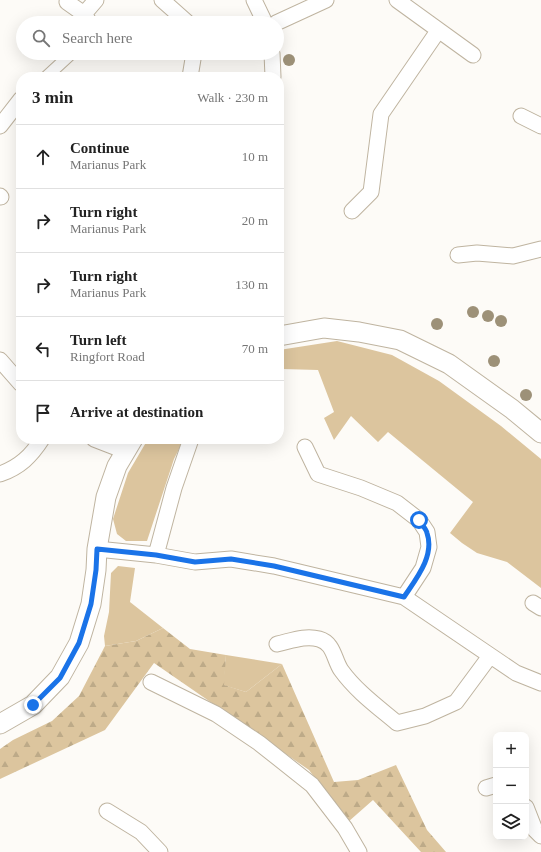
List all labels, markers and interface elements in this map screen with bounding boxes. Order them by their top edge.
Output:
search box [16,16,284,60]
icon: search [30,27,52,49]
text: Search here [62,30,132,46]
text: 3 min [32,88,73,107]
text: Walk · 230 m [197,90,268,105]
text: Continue [70,140,129,156]
icon: ahead [32,146,54,168]
text: 10 m [242,149,268,164]
text: Marianus Park [70,157,146,172]
text: Turn right [70,204,137,220]
icon: right [32,210,54,232]
text: 20 m [242,213,268,228]
text: Marianus Park [70,221,146,236]
text: Turn right [70,268,137,284]
icon: right [32,274,54,296]
text: 130 m [235,277,268,292]
text: Marianus Park [70,285,146,300]
text: Turn left [70,332,127,348]
icon: left [32,338,54,360]
text: 70 m [242,341,268,356]
text: Ringfort Road [70,349,145,364]
icon: arrive [32,402,54,424]
text: Arrive at destination [70,404,203,420]
route start [410,511,428,529]
route end [24,696,42,714]
map controls [493,732,529,840]
button: + [493,732,529,768]
button: − [493,768,529,804]
button: layers [493,804,529,840]

